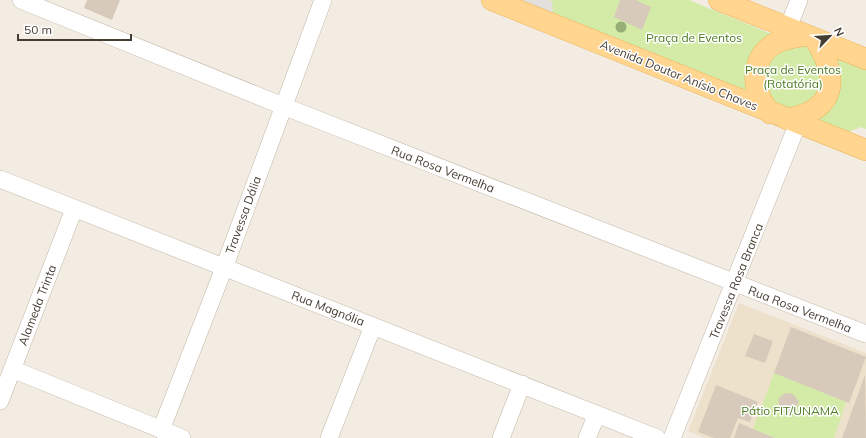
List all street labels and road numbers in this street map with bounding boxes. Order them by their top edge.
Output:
street label: Avenida Doutor Anísio Chaves [598,36,760,114]
street label: Rua Rosa Vermelha [389,142,497,196]
street label: Travessa Dália [222,174,264,256]
street label: Travessa Rosa Branca [706,221,766,341]
street label: Alameda Trinta [15,262,59,348]
street label: Rua Rosa Vermelha [746,282,854,336]
street label: Rua Magnólia [289,287,367,329]

